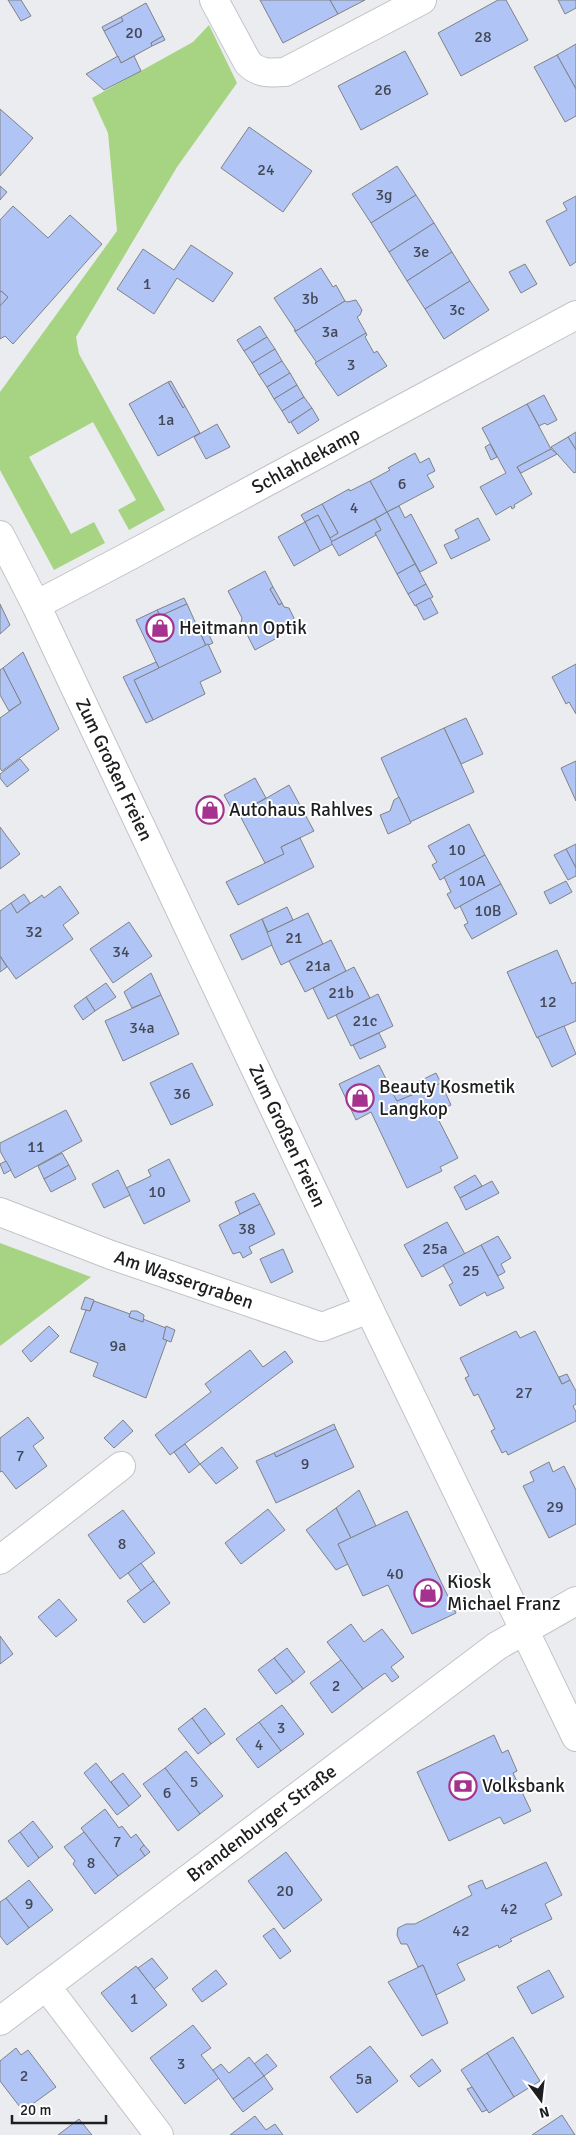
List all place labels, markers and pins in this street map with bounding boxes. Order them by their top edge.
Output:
shop icon: Heitmann Optik [145,613,175,643]
place label: Heitmann Optik [179,616,307,640]
shop icon: Autohaus Rahlves [195,795,225,825]
place label: Autohaus Rahlves [229,798,373,822]
place label: Beauty Kosmetik Langkop [379,1075,516,1121]
shop icon: Beauty Kosmetik Langkop [345,1083,375,1113]
place label: Kiosk Michael Franz [447,1570,560,1616]
shop icon: Kiosk Michael Franz [413,1578,443,1608]
bank icon: Volksbank [448,1771,478,1801]
place label: Volksbank [482,1774,565,1798]

